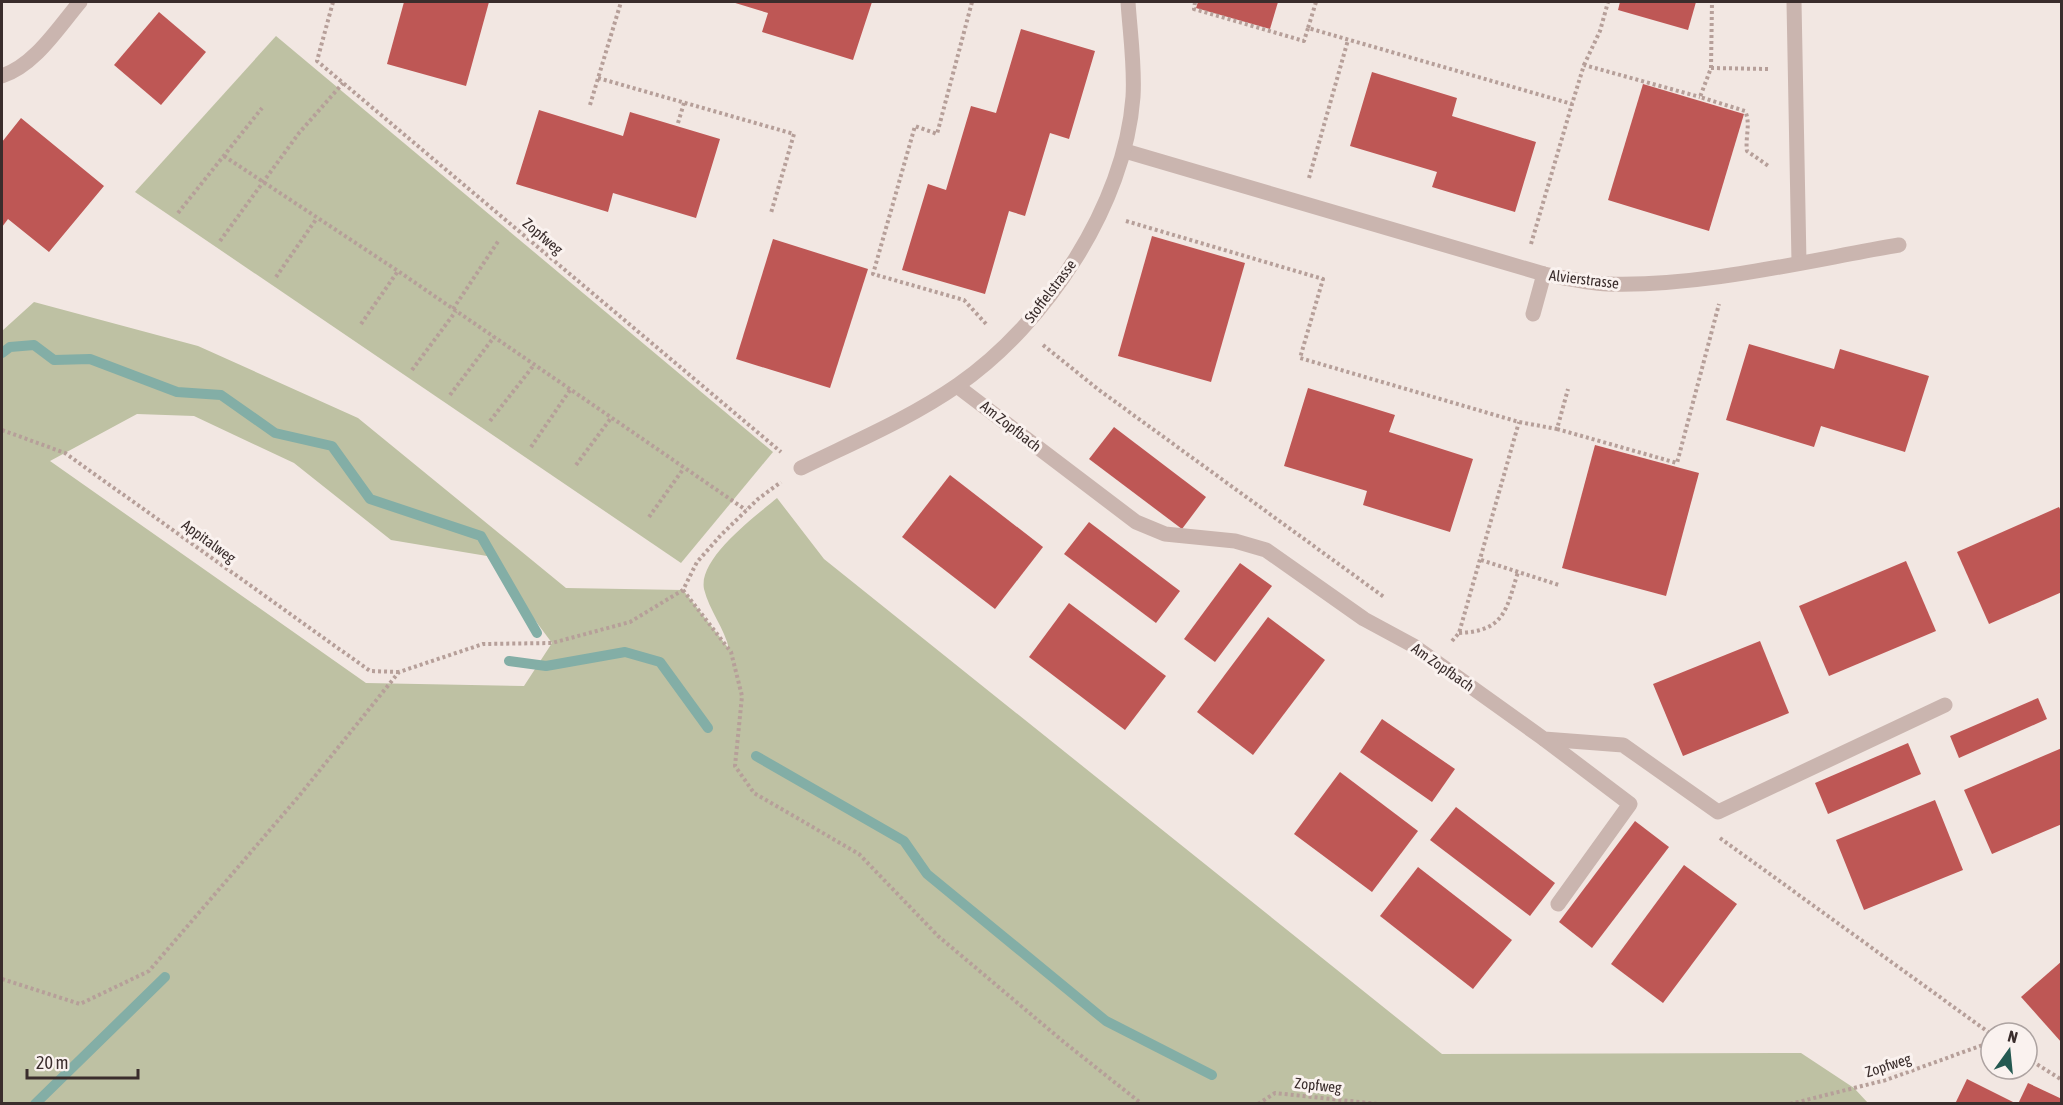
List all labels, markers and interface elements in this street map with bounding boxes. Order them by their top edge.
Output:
street label: Zopfweg [519,214,567,258]
street label: Stoffelstrasse [1021,256,1079,326]
street label: Alvierstrasse [1548,266,1620,292]
street label: Am Zopfbach [977,397,1045,455]
street label: Appitalweg [179,516,240,566]
street label: Am Zopfbach [1409,639,1477,695]
north arrow [1979,1021,2039,1081]
text: N [2006,1027,2020,1046]
scale bar [27,1042,138,1080]
street label: Zopfweg [1863,1049,1914,1080]
text: 20 m [36,1052,68,1073]
street label: Zopfweg [1294,1074,1343,1096]

